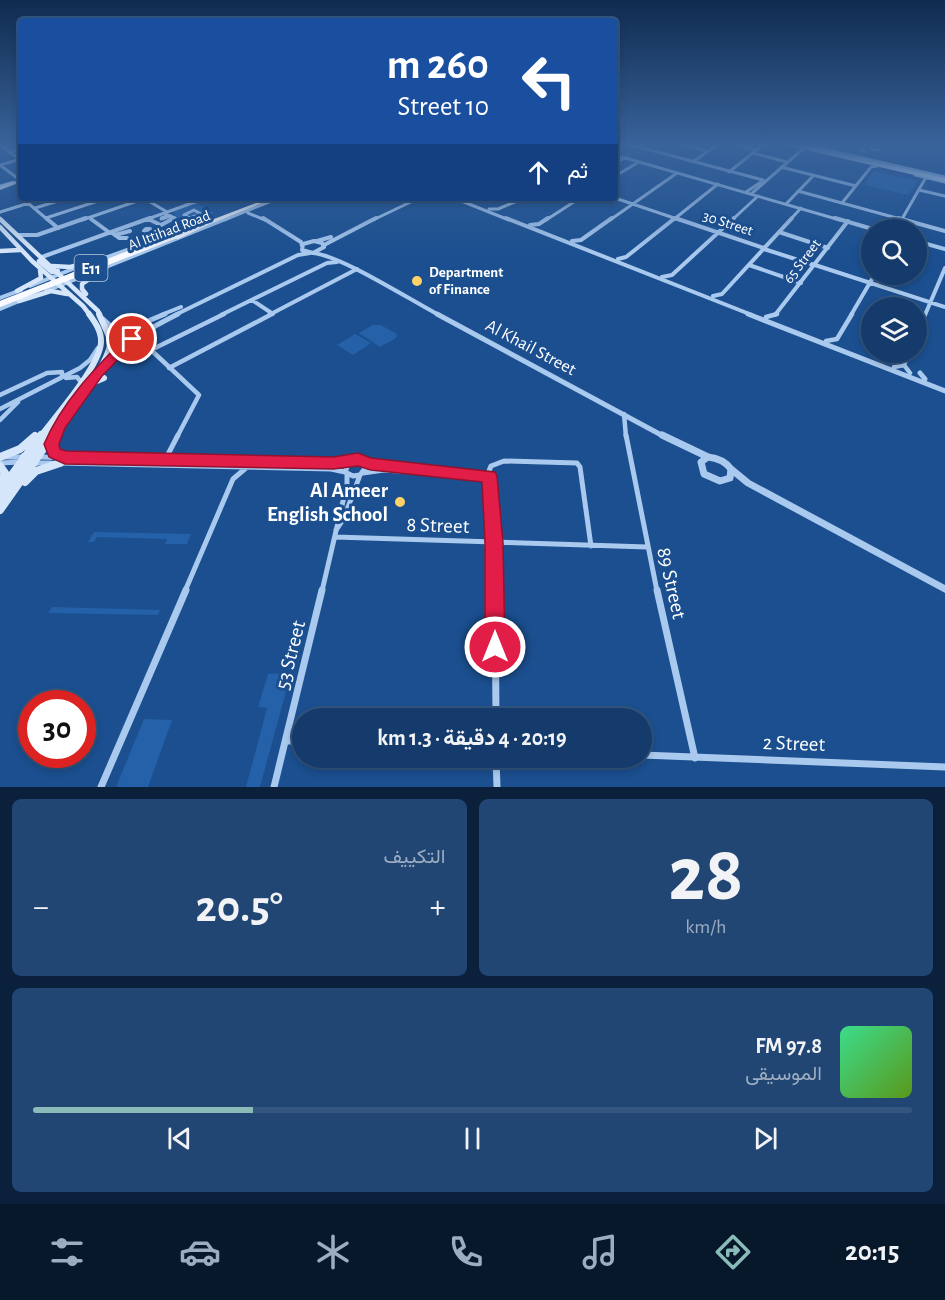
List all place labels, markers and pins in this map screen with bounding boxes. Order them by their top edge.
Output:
place label: Department of Finance [429,265,503,297]
marker: Department of Finance [410,274,424,288]
pin [106,313,157,364]
place label: Al Ameer English School [267,480,389,525]
marker: Al Ameer English School [393,495,407,509]

